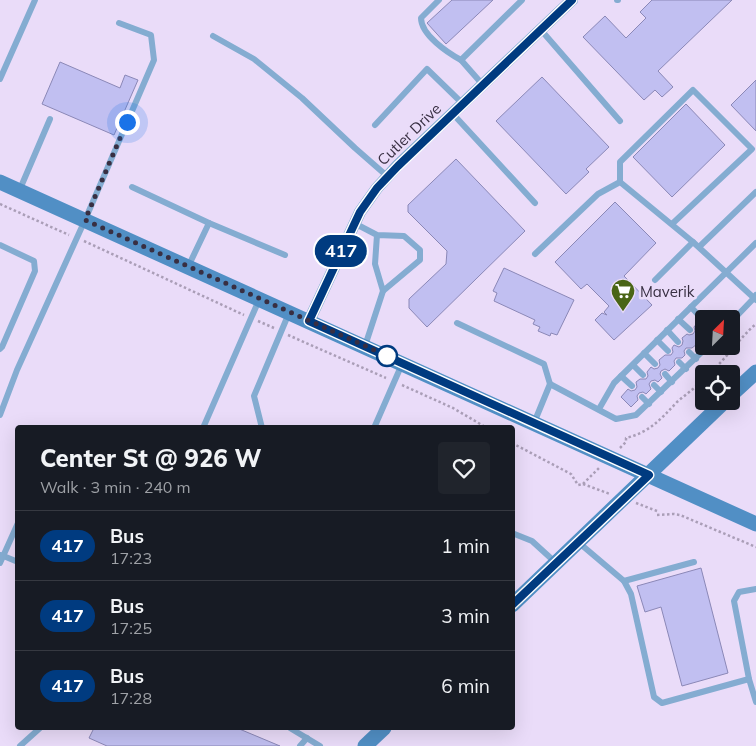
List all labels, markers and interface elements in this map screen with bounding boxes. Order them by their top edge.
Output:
street label: Cutler Drive [373,99,445,169]
your location [115,110,140,135]
line badge: 417 [312,235,370,267]
text: 417 [325,239,357,262]
supermarket icon: Maverik [610,278,636,312]
place label: Maverik [640,282,695,301]
north arrow [695,310,740,355]
map controls [695,310,740,410]
unlabelled marker [376,345,398,367]
button: locate [695,365,740,410]
button: heart [438,442,490,494]
text: Center St @ 926 W [40,443,261,473]
text: Walk · 3 min · 240 m [40,477,191,497]
text: Bus [110,524,144,548]
text: 417 [51,534,84,557]
text: 1 min [441,534,490,558]
text: 17:23 [110,548,152,568]
text: Bus [110,594,144,618]
text: 417 [51,604,84,627]
text: 3 min [441,604,490,628]
text: 17:25 [110,618,152,638]
text: Bus [110,664,144,688]
text: 417 [51,674,84,697]
text: 6 min [441,674,490,698]
text: 17:28 [110,688,152,708]

